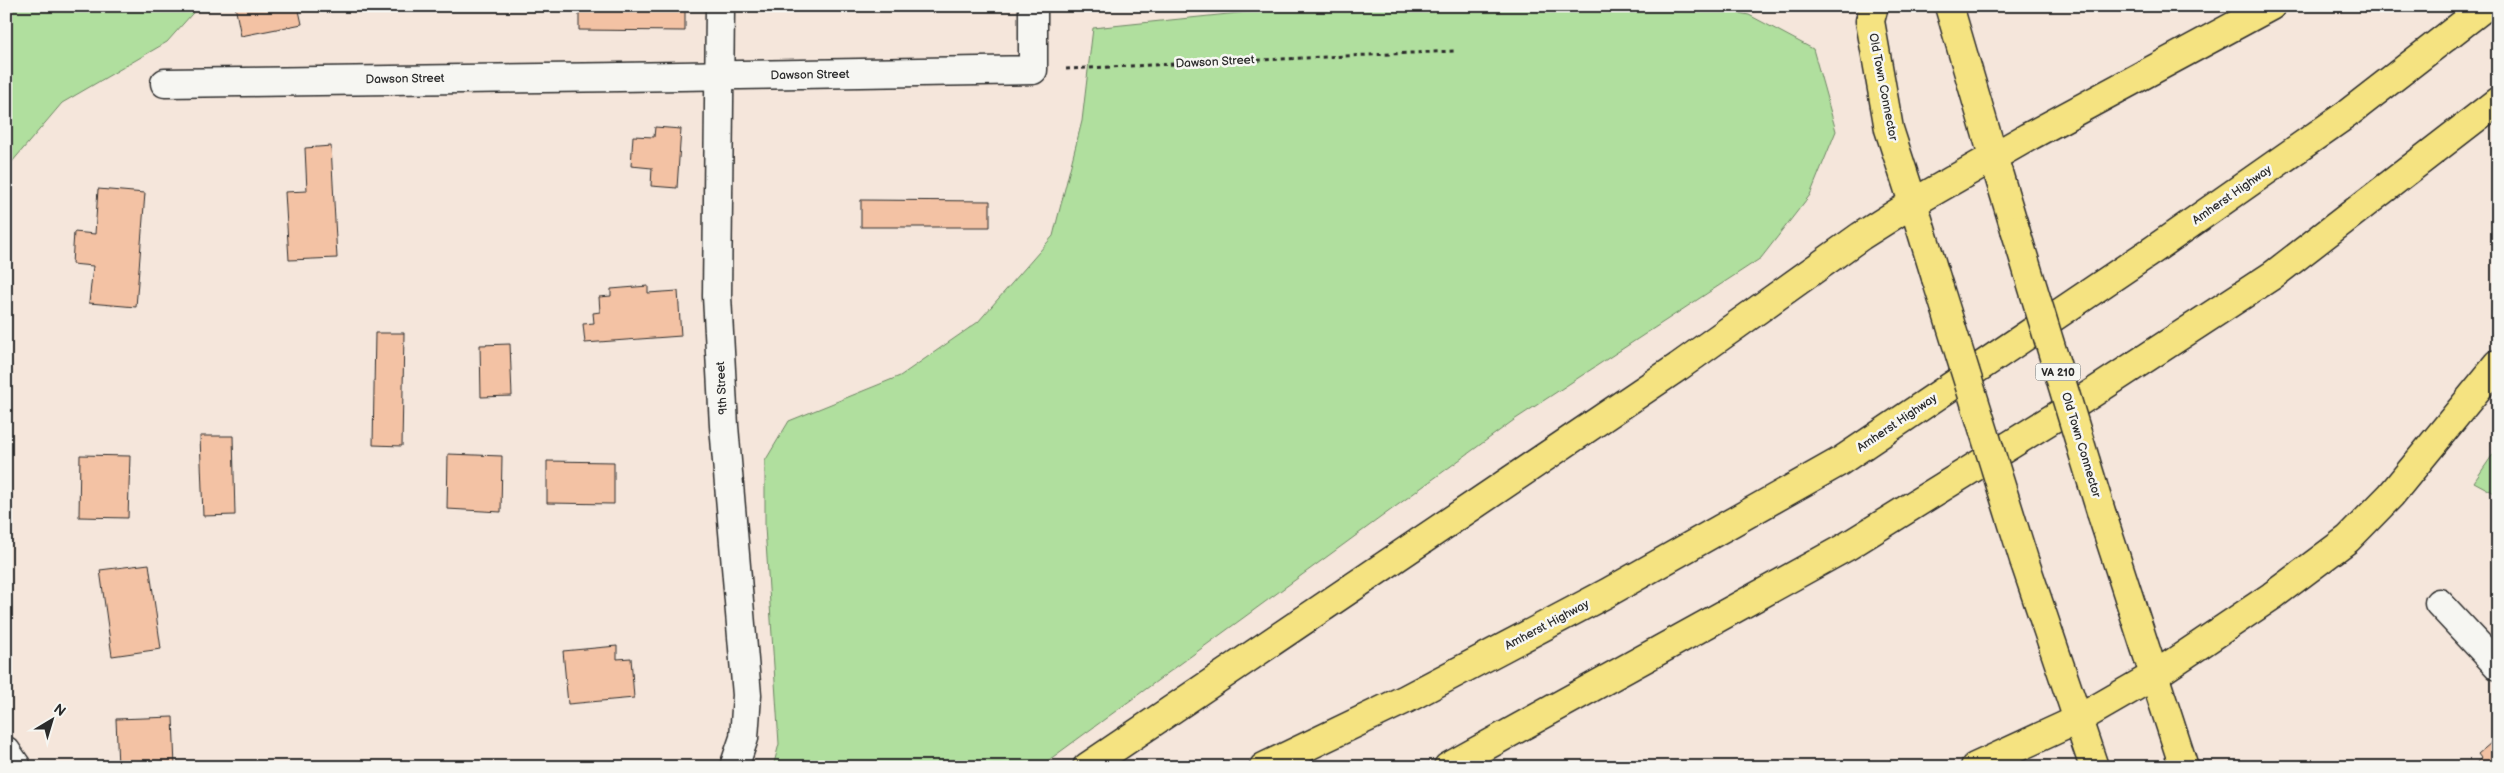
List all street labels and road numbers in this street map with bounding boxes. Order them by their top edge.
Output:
street label: Old Town Connector [1865,32,1901,143]
street label: Dawson Street [1175,52,1255,72]
street label: Dawson Street [770,67,850,83]
street label: Dawson Street [365,71,445,87]
street label: Amherst Highway [2189,162,2275,228]
street label: 9th Street [713,361,731,415]
road number: VA 210 [2036,364,2080,381]
street label: Amherst Highway [1854,390,1940,455]
street label: Old Town Connector [2058,391,2104,500]
street label: Amherst Highway [1502,596,1592,654]

